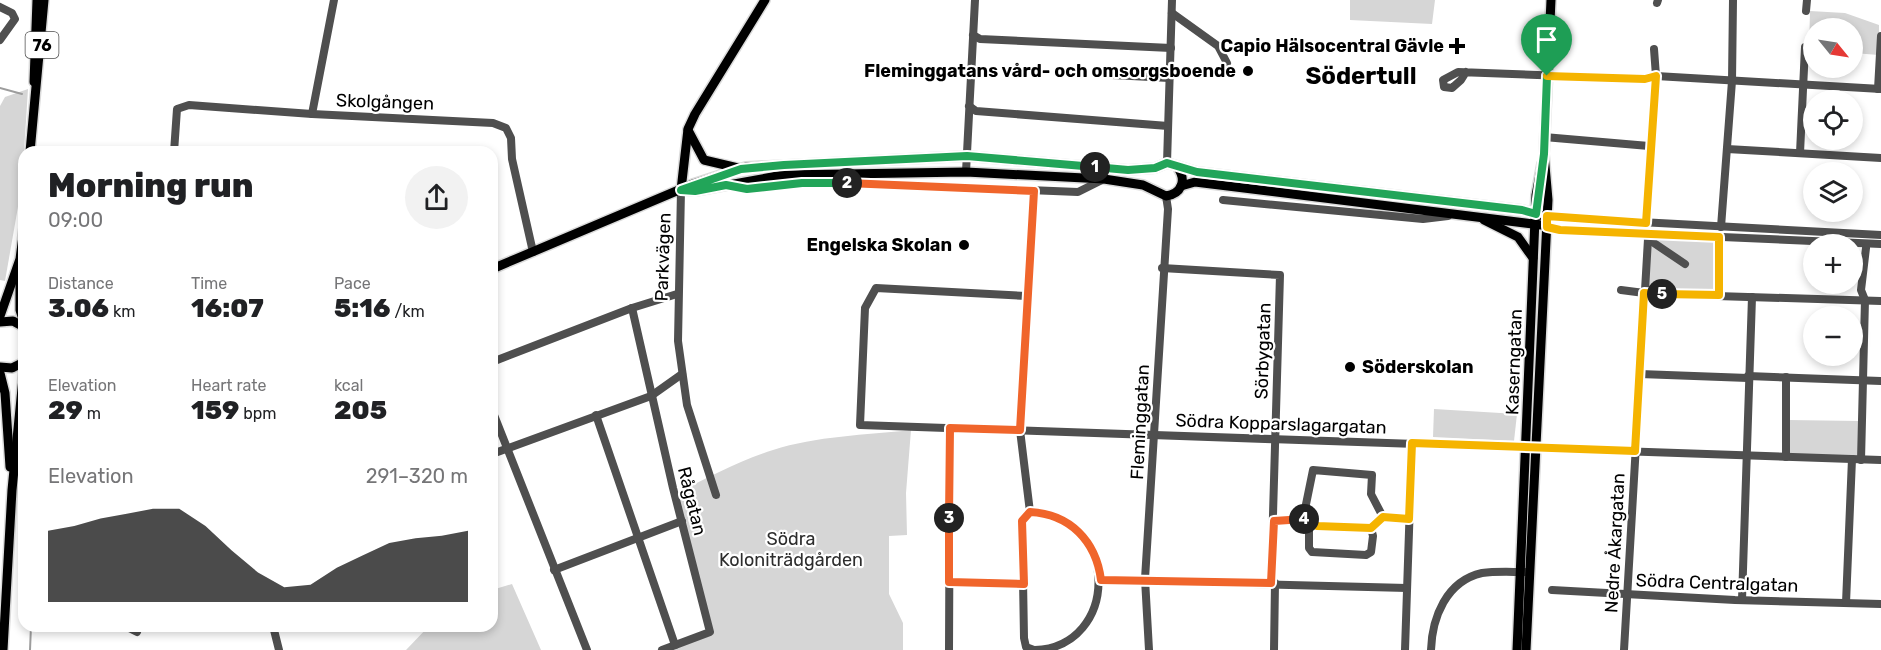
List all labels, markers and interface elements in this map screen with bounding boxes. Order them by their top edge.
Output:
pin [1521,14,1572,76]
north arrow [1803,18,1863,78]
map controls [1803,18,1863,366]
icon: arrive [1530,23,1563,56]
road number: 76 [26,32,58,58]
place label: Capio Hälsocentral Gävle [1221,35,1444,57]
marker: Capio Hälsocentral Gävle [1448,37,1466,55]
place label: Fleminggatans vård- och omsorgsboende [864,60,1236,82]
district label: Södertull [1305,62,1417,90]
marker: Fleminggatans vård- och omsorgsboende [1241,64,1255,78]
street label: Skolgången [336,89,434,115]
button: locate [1803,90,1863,150]
pin: 1 [1080,152,1110,182]
text: 1 [1091,157,1099,176]
button: layers [1803,162,1863,222]
text: Morning run [48,166,253,205]
button: share [405,166,468,229]
pin: 2 [832,168,862,198]
text: 2 [842,173,852,192]
text: 09:00 [48,208,103,232]
street label: Parkvägen [650,212,676,302]
place label: Engelska Skolan [807,234,952,256]
button: + [1803,234,1863,294]
marker: Engelska Skolan [957,238,971,252]
text: Distance [48,274,114,293]
text: Time [191,274,227,293]
text: Pace [334,274,371,293]
pin: 5 [1647,279,1677,309]
text: 5 [1657,284,1667,303]
text: 3.06 [48,293,109,324]
text: 16:07 [191,293,264,324]
text: 5:16 [334,293,391,324]
text: km [109,302,135,321]
text: /km [391,302,425,321]
street label: Sörbygatan [1250,302,1276,400]
button: − [1803,306,1863,366]
street label: Kaserngatan [1501,309,1527,415]
place label: Söderskolan [1362,356,1474,378]
marker: Söderskolan [1343,360,1357,374]
street label: Fleminggatan [1126,364,1154,480]
text: Elevation [48,376,117,395]
text: Heart rate [191,376,266,395]
text: kcal [334,376,363,395]
text: 29 [48,395,83,426]
text: 159 [191,395,239,426]
text: 205 [334,395,387,426]
text: m [83,404,101,423]
text: bpm [239,404,277,423]
street label: Södra Kopparslagargatan [1175,409,1387,439]
text: Elevation [48,464,134,488]
text: 291–320 m [366,464,468,488]
street label: Rågatan [673,464,711,538]
street label: Nedre Åkargatan [1600,472,1630,614]
pin: 3 [934,503,964,533]
pin: 4 [1289,504,1319,534]
text: 3 [944,508,954,527]
text: 4 [1299,509,1309,528]
park label: Södra Koloniträdgården [719,528,863,571]
street label: Södra Centralgatan [1635,569,1799,597]

